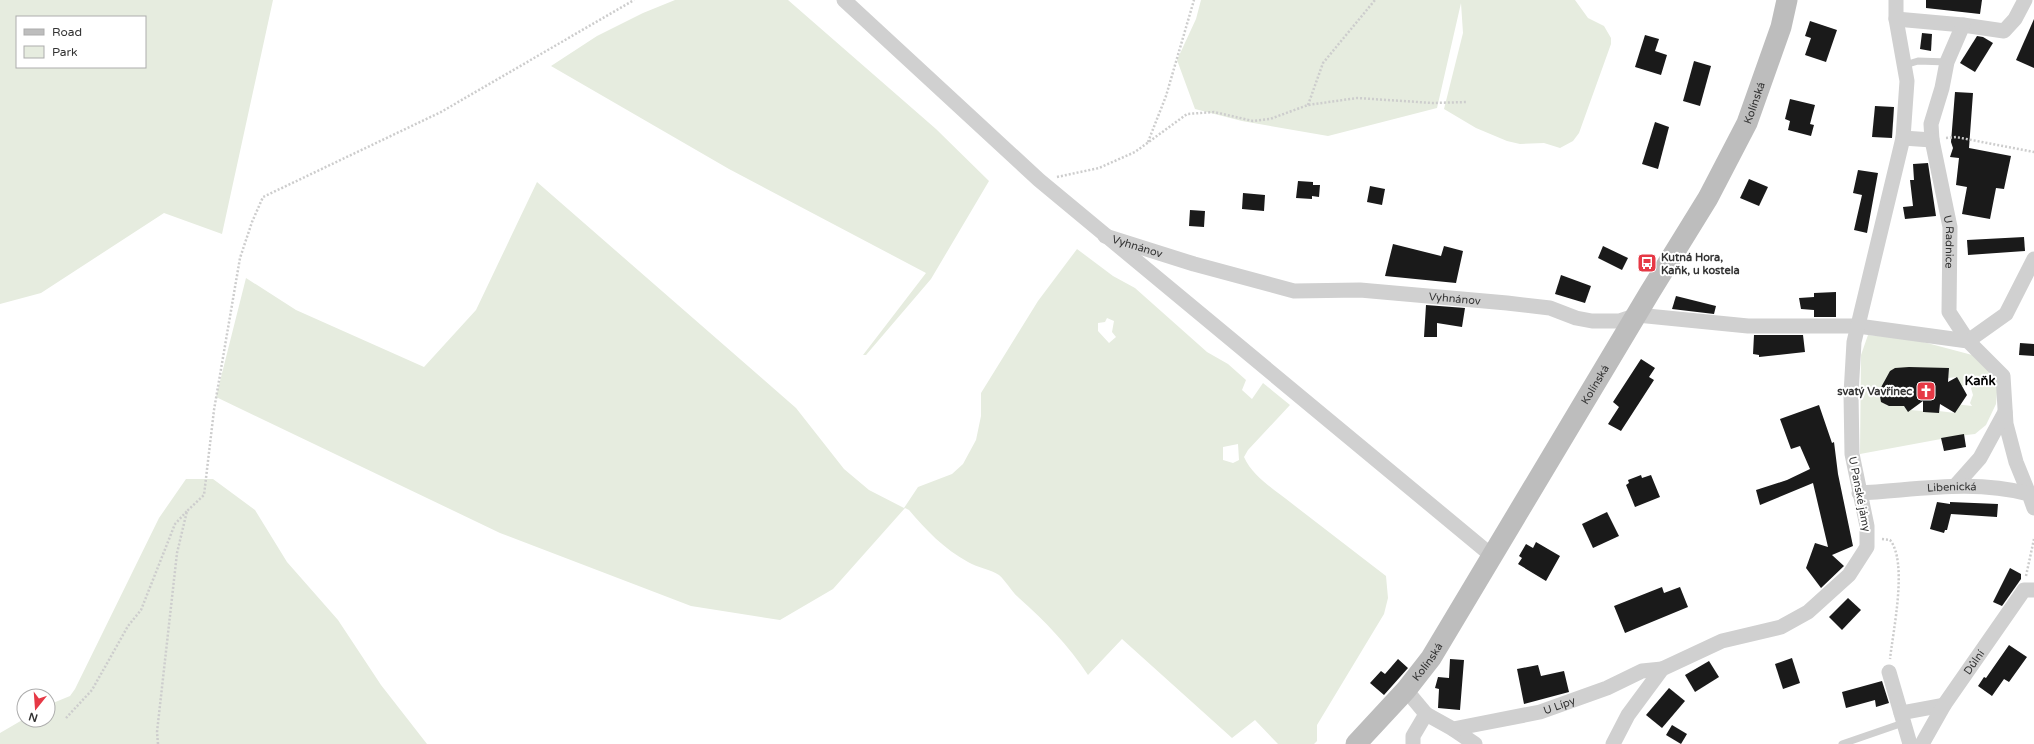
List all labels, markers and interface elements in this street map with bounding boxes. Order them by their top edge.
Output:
legend [16,16,146,68]
text: Road [52,25,82,39]
text: Park [52,45,78,59]
street label: Kolínská [1741,80,1768,126]
street label: U Radnice [1941,214,1956,269]
street label: Vyhnánov [1110,233,1164,261]
place label: Kutná Hora, Kaňk, u kostela [1661,251,1740,277]
bus stop icon: Kutná Hora, Kaňk, u kostela [1636,252,1658,274]
street label: Vyhnánov [1428,290,1481,308]
street label: Kolínská [1578,363,1612,407]
district label: Kaňk [1964,373,1996,389]
church icon: svatý Vavřinec [1915,380,1937,402]
place label: svatý Vavřinec [1837,385,1912,399]
street label: U Panské jámy [1846,455,1873,533]
street label: Libenická [1927,480,1977,495]
street label: Kolínská [1410,641,1446,684]
street label: Důlní [1961,647,1987,677]
north arrow [16,688,56,728]
street label: U Lípy [1542,694,1577,717]
text: N [27,710,39,725]

